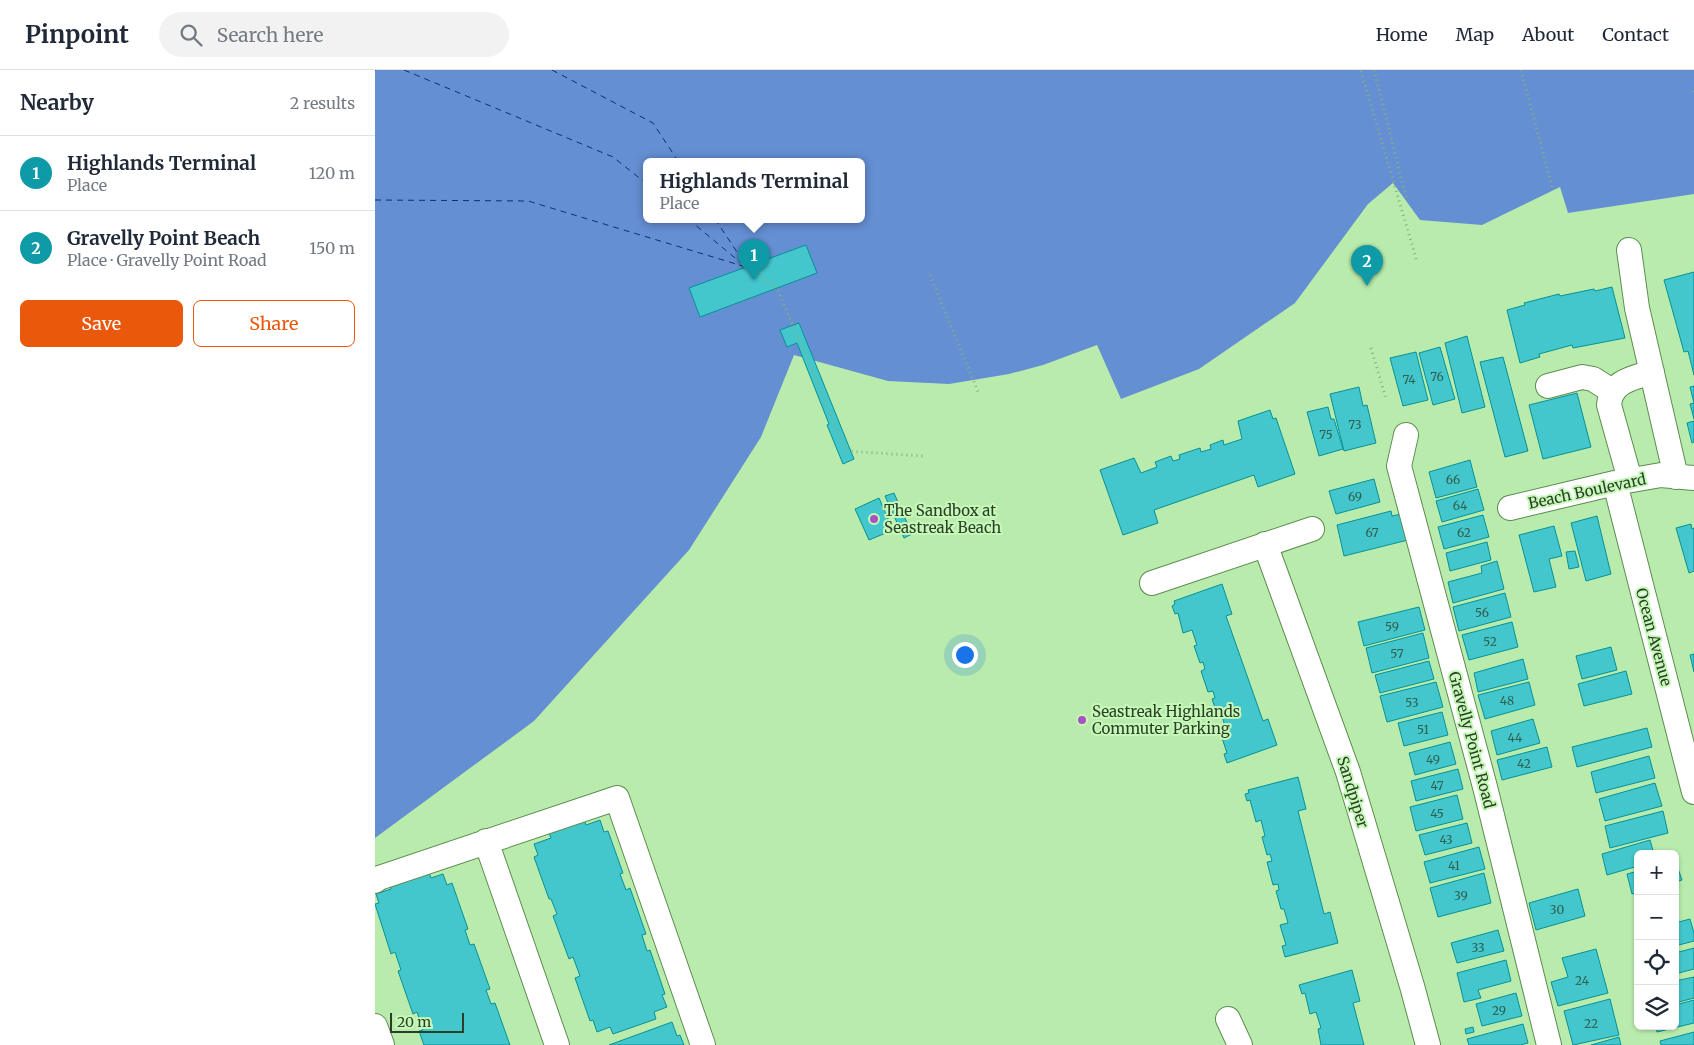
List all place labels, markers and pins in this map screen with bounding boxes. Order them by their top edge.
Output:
pin: 1 [738,239,770,280]
pin: 2 [1351,245,1383,286]
place label: The Sandbox at Seastreak Beach [884,501,1001,537]
marker: The Sandbox at Seastreak Beach [868,513,880,525]
place label: Seastreak Highlands Commuter Parking [1092,702,1240,738]
marker: Seastreak Highlands Commuter Parking [1076,714,1088,726]

